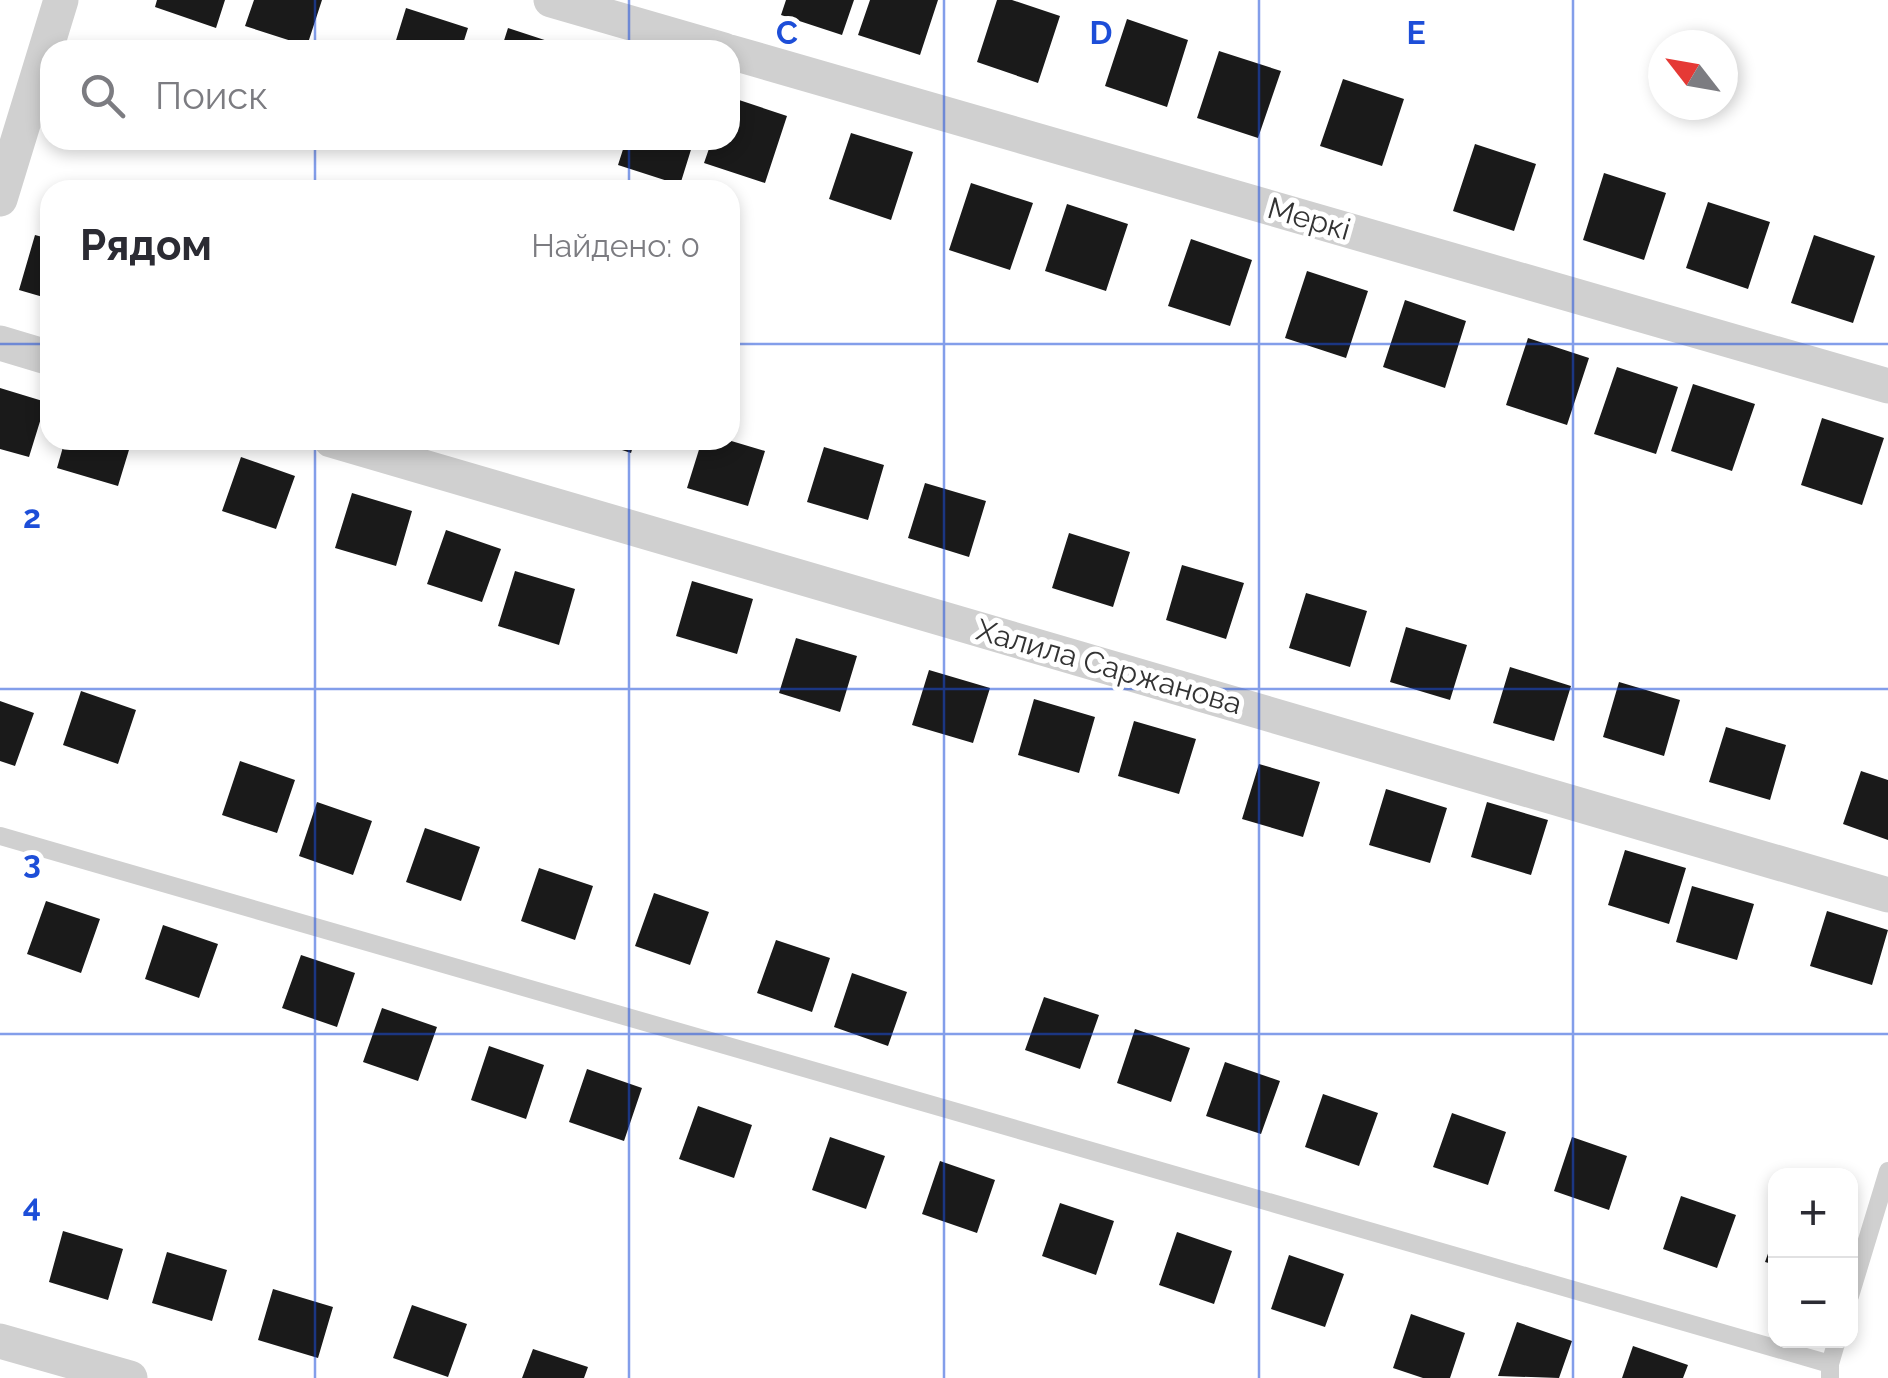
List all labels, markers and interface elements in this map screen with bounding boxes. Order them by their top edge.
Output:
text: C [776,14,798,51]
text: D [1090,14,1112,51]
text: E [1406,14,1426,51]
north arrow [1648,30,1738,120]
search box [40,40,740,150]
icon: search [75,68,130,123]
text: Поиск [155,73,268,118]
street label: Меркі [1264,190,1354,247]
text: Рядом [80,221,212,270]
text: Найдено: 0 [531,227,700,264]
text: 2 [23,498,41,535]
street label: Халила Саржанова [972,612,1246,721]
text: 3 [23,843,41,880]
map controls [1768,1168,1858,1348]
button: + [1768,1168,1858,1258]
text: 4 [23,1187,41,1224]
button: − [1768,1258,1858,1348]

